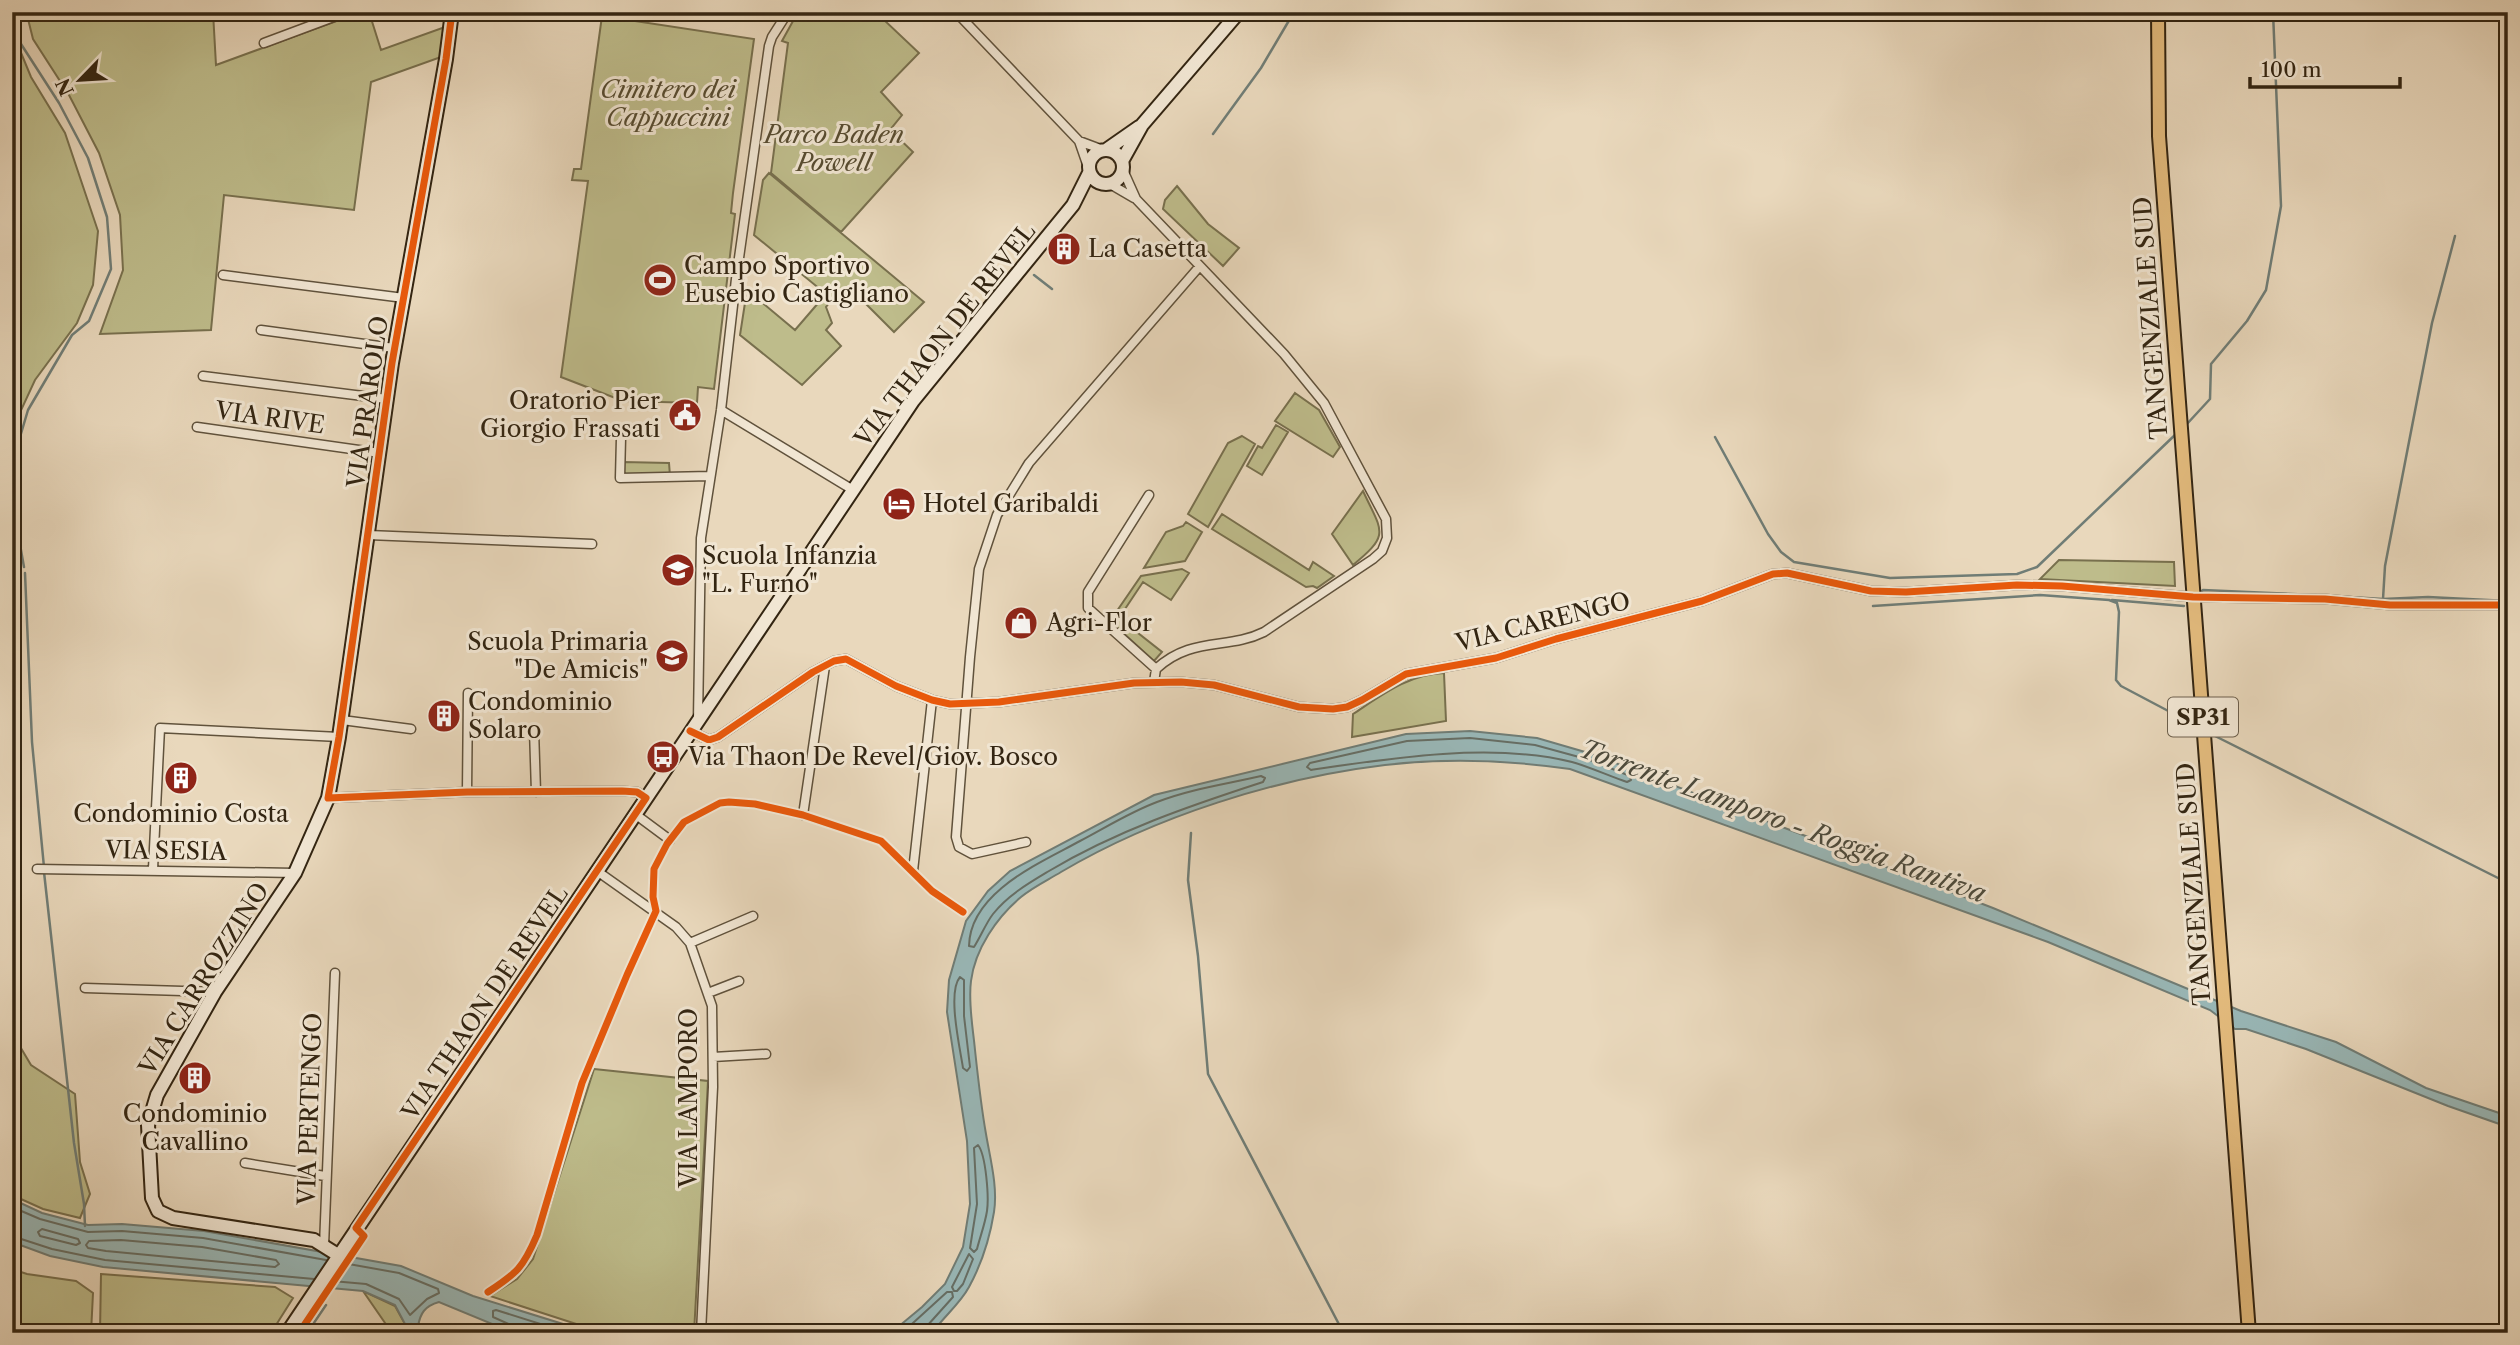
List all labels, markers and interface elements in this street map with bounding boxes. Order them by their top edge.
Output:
north arrow [46,46,116,116]
scale bar [2250,46,2401,90]
text: 100 m [2261,57,2322,82]
text: N [51,75,79,99]
park label: Cimitero dei Cappuccini [600,75,737,132]
park label: Parco Baden Powell [762,120,904,177]
street label: TANGENZIALE SUD [2128,196,2173,440]
street label: VIA THAON DE REVEL [848,217,1041,453]
building icon: La Casetta [1045,230,1083,268]
place label: La Casetta [1088,234,1208,263]
place label: Campo Sportivo Eusebio Castigliano [684,251,909,308]
sports icon: Campo Sportivo Eusebio Castigliano [641,261,679,299]
street label: VIA PRAROLO [341,314,394,491]
place label: Oratorio Pier Giorgio Frassati [480,386,660,443]
street label: VIA RIVE [213,395,327,440]
public building icon: Oratorio Pier Giorgio Frassati [666,396,704,434]
hotel icon: Hotel Garibaldi [880,485,918,523]
place label: Hotel Garibaldi [923,489,1099,518]
place label: Scuola Infanzia "L. Furno" [702,541,877,598]
school or university icon: Scuola Infanzia "L. Furno" [659,551,697,589]
street label: VIA CARENGO [1452,586,1633,657]
shop icon: Agri-Flor [1002,604,1040,642]
place label: Agri-Flor [1045,608,1152,637]
place label: Scuola Primaria "De Amicis" [467,627,648,684]
school or university icon: Scuola Primaria "De Amicis" [653,637,691,675]
place label: Condominio Solaro [468,687,612,744]
building icon: Condominio Solaro [425,697,463,735]
road number: SP31 [2168,698,2238,736]
water label: Torrente Lamporo - Roggia Rantiva [1576,732,1991,910]
bus stop icon: Via Thaon De Revel/Giov. Bosco [644,738,682,776]
place label: Via Thaon De Revel/Giov. Bosco [687,742,1058,771]
building icon: Condominio Costa [162,759,200,797]
street label: TANGENZIALE SUD [2171,762,2216,1006]
place label: Condominio Costa [73,799,289,828]
street label: VIA SESIA [104,835,228,866]
street label: VIA CARROZZINO [132,877,275,1081]
street label: VIA THAON DE REVEL [395,880,574,1126]
street label: VIA LAMPORO [674,1008,703,1189]
street label: VIA PERTENGO [292,1012,327,1207]
building icon: Condominio Cavallino [176,1059,214,1097]
place label: Condominio Cavallino [123,1099,267,1156]

